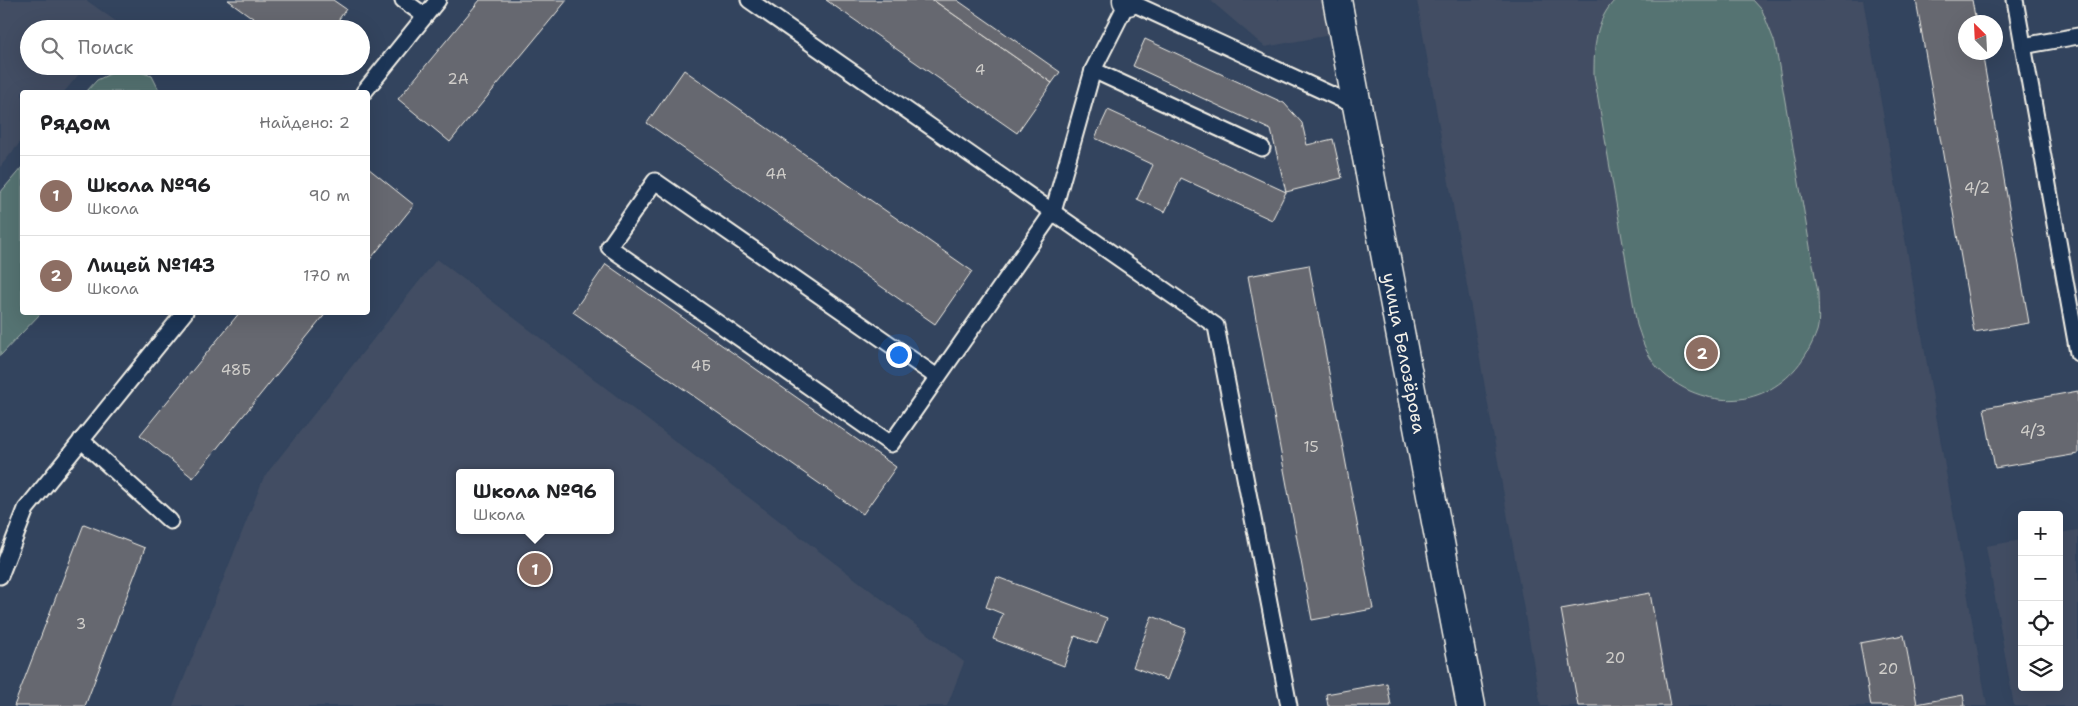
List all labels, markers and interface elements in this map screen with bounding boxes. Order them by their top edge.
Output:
north arrow [1958,15,2003,60]
search box [20,20,370,75]
icon: search [38,34,66,62]
text: Поиск [78,35,133,60]
house number: 4 [975,60,985,80]
house number: 2А [447,69,469,89]
text: Рядом [40,109,110,137]
text: Найдено: 2 [259,112,350,133]
house number: 4А [765,164,787,184]
text: Школа №96 [87,173,211,198]
house number: 4/2 [1964,178,1990,198]
text: 1 [52,185,60,206]
text: 90 m [309,185,350,206]
text: Школа [87,198,139,219]
text: Лицей №143 [87,253,215,278]
text: 2 [50,265,62,286]
text: 170 m [303,265,350,286]
street label: улица Белозёрова [1377,270,1431,436]
text: Школа [87,278,139,299]
pin: 2 [1686,334,1718,372]
your location [886,342,912,368]
house number: 4Б [691,356,711,376]
house number: 48Б [221,360,251,380]
house number: 4/3 [2020,421,2046,441]
house number: 15 [1303,437,1319,457]
popup [456,469,614,534]
text: Школа №96 [473,479,597,504]
text: Школа [473,504,525,525]
map controls [2018,511,2063,691]
button: + [2018,511,2063,556]
pin: 1 [519,550,551,588]
button: − [2018,556,2063,601]
button: locate [2018,601,2063,646]
house number: 3 [76,614,86,634]
button: layers [2018,646,2063,691]
house number: 20 [1605,648,1625,668]
house number: 20 [1878,659,1898,679]

